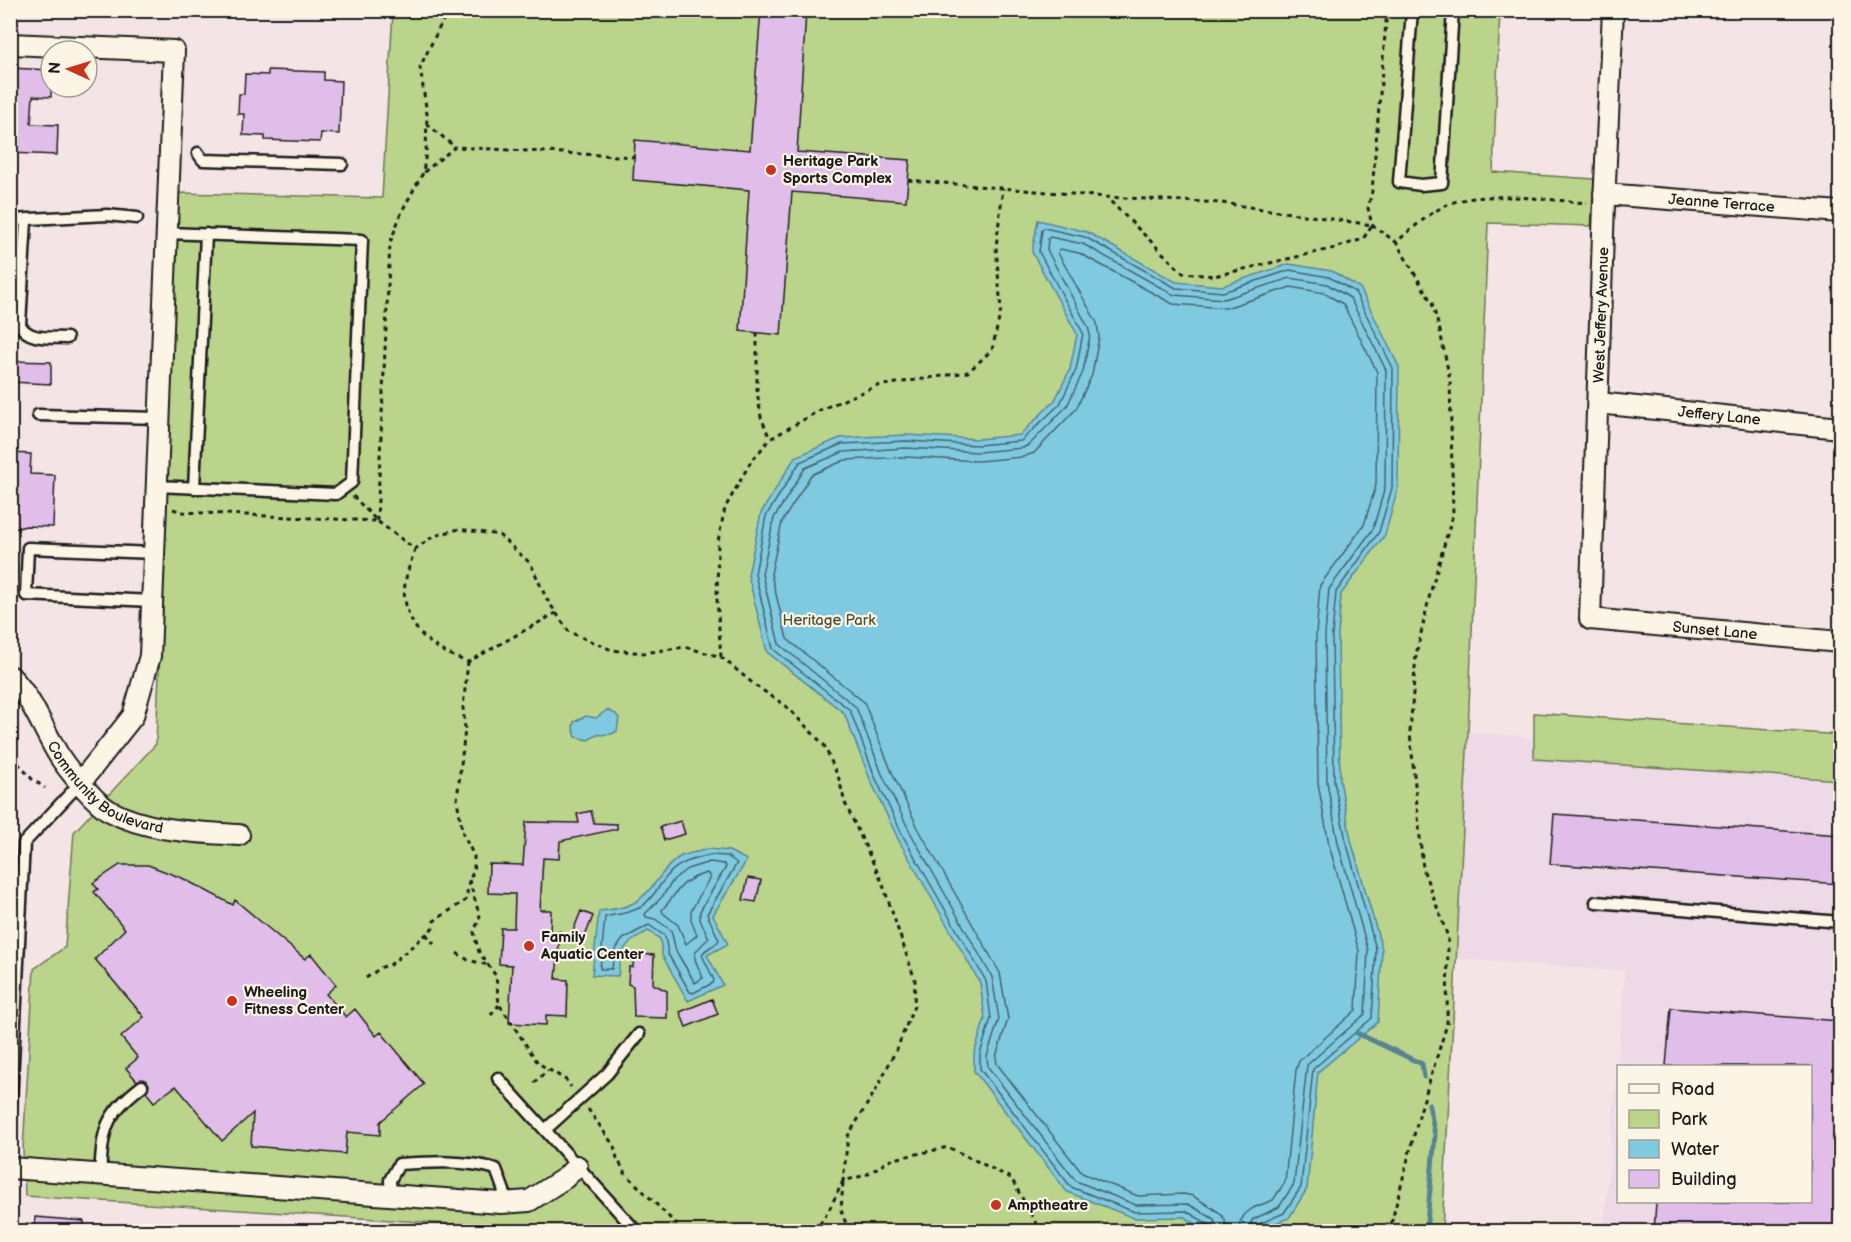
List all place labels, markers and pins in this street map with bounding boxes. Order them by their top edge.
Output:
place label: Heritage Park Sports Complex [783,152,892,188]
marker: Heritage Park Sports Complex [764,163,778,177]
place label: Family Aquatic Center [540,928,645,964]
marker: Family Aquatic Center [522,939,536,953]
place label: Wheeling Fitness Center [244,983,345,1019]
marker: Wheeling Fitness Center [225,994,239,1008]
place label: Amptheatre [1007,1196,1088,1215]
marker: Amptheatre [989,1198,1003,1212]

